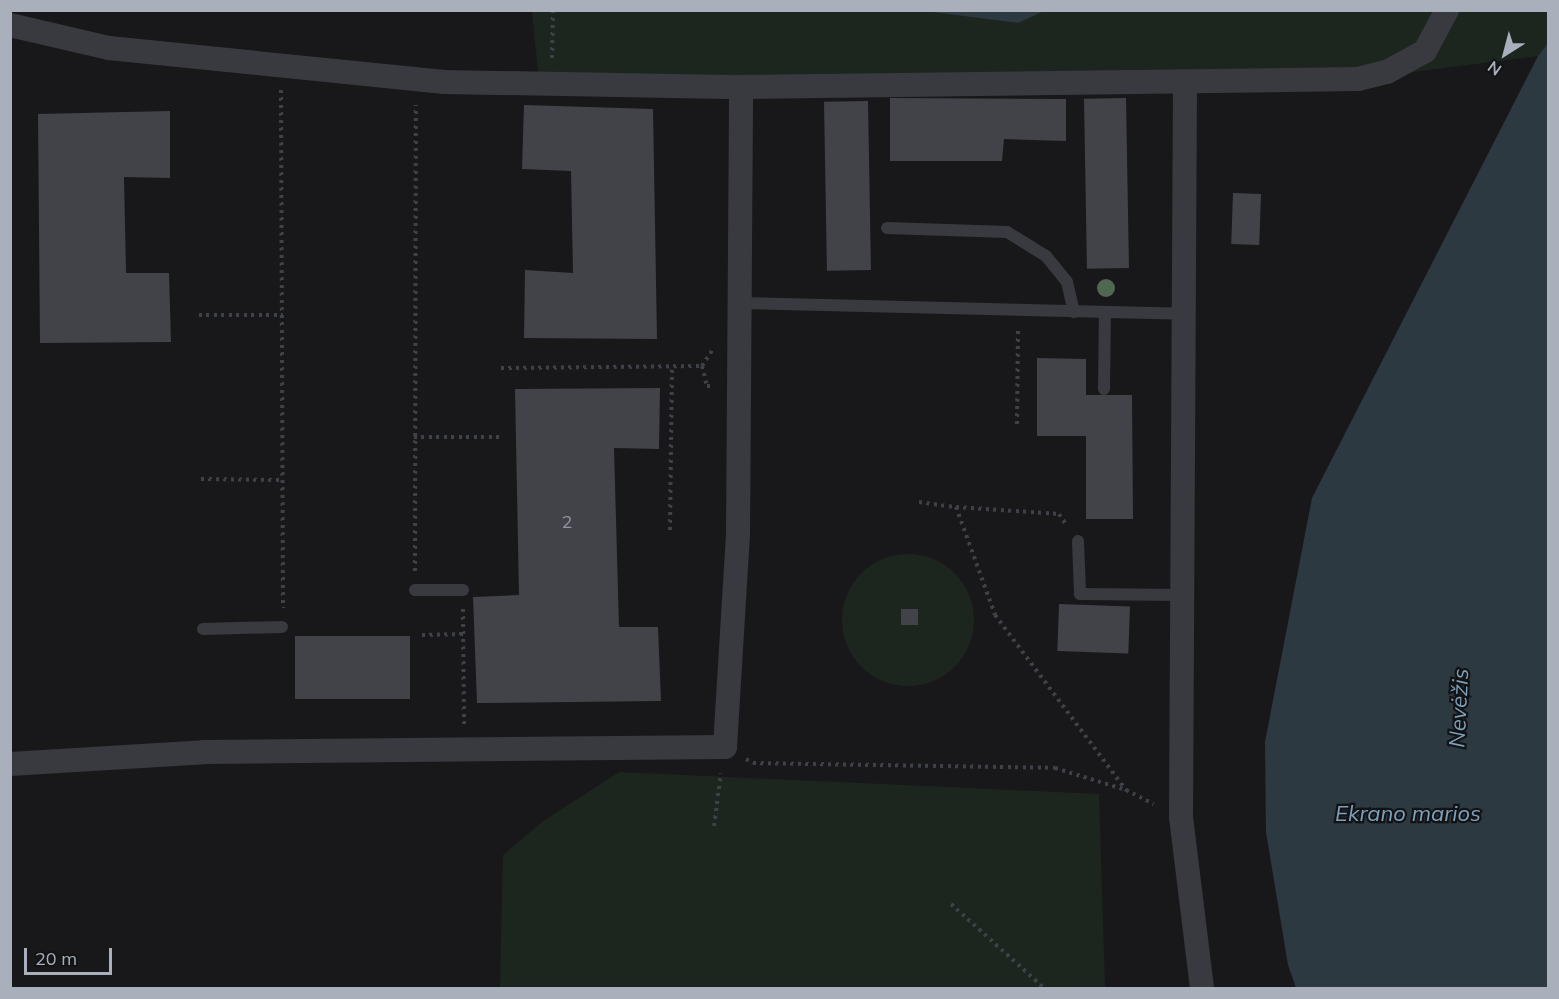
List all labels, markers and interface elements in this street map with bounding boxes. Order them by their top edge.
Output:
north arrow [1475,24,1535,84]
text: N [1484,57,1505,80]
house number: 2 [562,511,572,533]
water label: Nevėžis [1444,668,1474,748]
water label: Ekrano marios [1335,801,1481,827]
scale bar [27,936,116,974]
text: 20 m [35,947,77,970]

